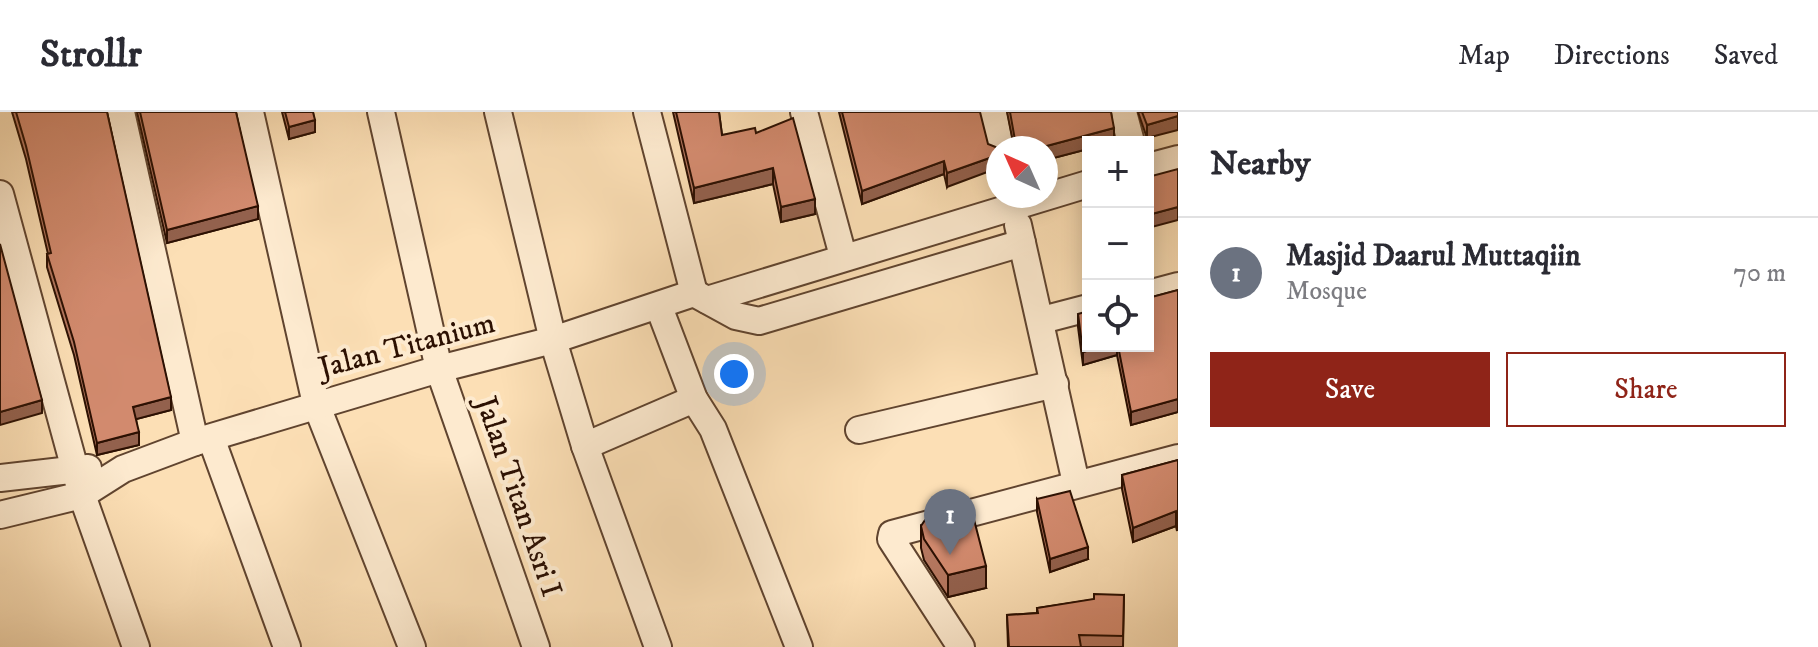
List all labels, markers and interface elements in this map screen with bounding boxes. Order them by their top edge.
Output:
text: Strollr [40,31,142,79]
text: Map [1458,38,1510,73]
text: Directions [1554,38,1670,73]
text: Saved [1714,38,1778,73]
north arrow [986,136,1058,208]
map controls [1082,136,1154,352]
button: + [1082,136,1154,208]
text: Nearby [1210,143,1311,185]
button: − [1082,208,1154,280]
text: Masjid Daarul Muttaqiin [1286,238,1581,275]
text: 1 [1231,257,1241,290]
text: 70 m [1733,257,1786,290]
text: Mosque [1286,275,1367,308]
button: locate [1082,280,1154,352]
street label: Jalan Titanium [312,305,499,388]
button: Save [1210,352,1490,427]
button: Share [1506,352,1786,427]
your location [714,354,754,394]
street label: Jalan Titan Asri I [465,389,570,602]
pin: 1 [924,489,976,555]

